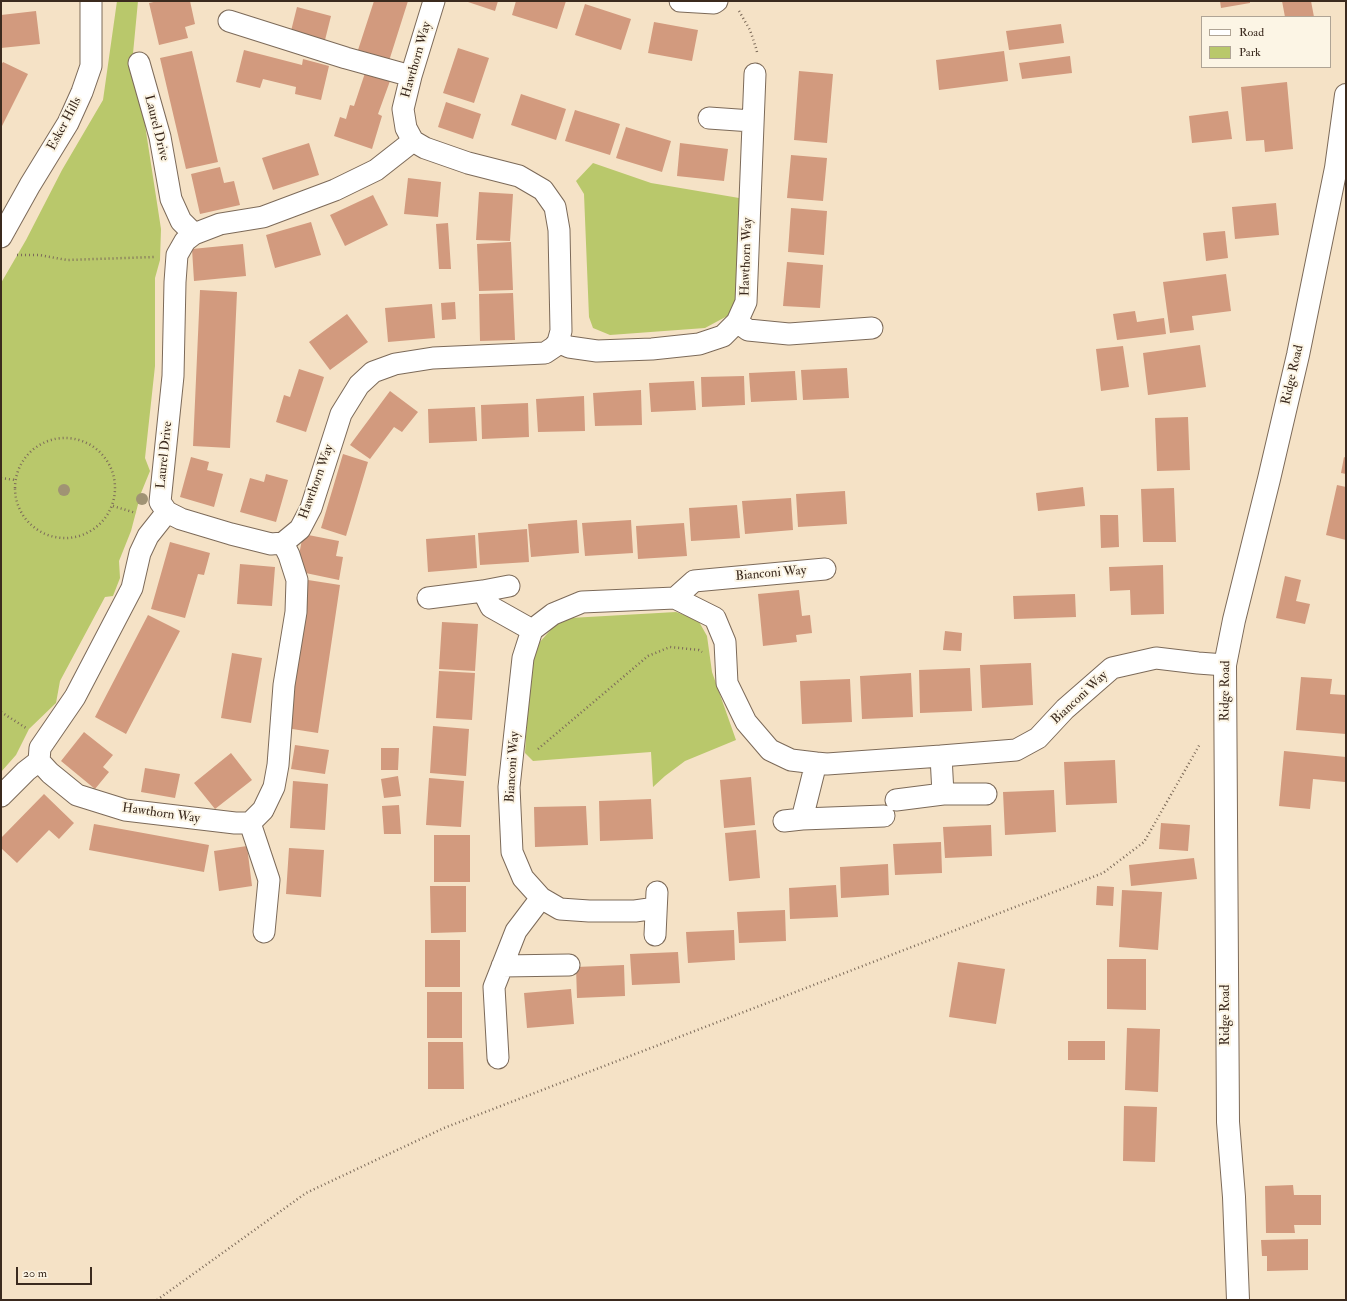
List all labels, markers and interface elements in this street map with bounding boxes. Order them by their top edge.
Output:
legend [1201,16,1331,68]
street label: Hawthorn Way [399,20,435,100]
text: Road [1239,25,1264,40]
text: Park [1239,45,1261,60]
street label: Laurel Drive [140,93,172,163]
street label: Esker Hills [44,95,86,153]
street label: Hawthorn Way [738,218,756,296]
street label: Ridge Road [1279,344,1307,406]
street label: Laurel Drive [154,421,176,489]
street label: Hawthorn Way [296,442,338,522]
street label: Bianconi Way [735,563,807,585]
street label: Ridge Road [1218,660,1234,722]
street label: Bianconi Way [1049,668,1111,728]
street label: Bianconi Way [503,731,523,803]
street label: Hawthorn Way [121,801,201,827]
street label: Ridge Road [1218,985,1234,1045]
scale bar [18,1259,94,1285]
text: 20 m [23,1266,47,1281]

